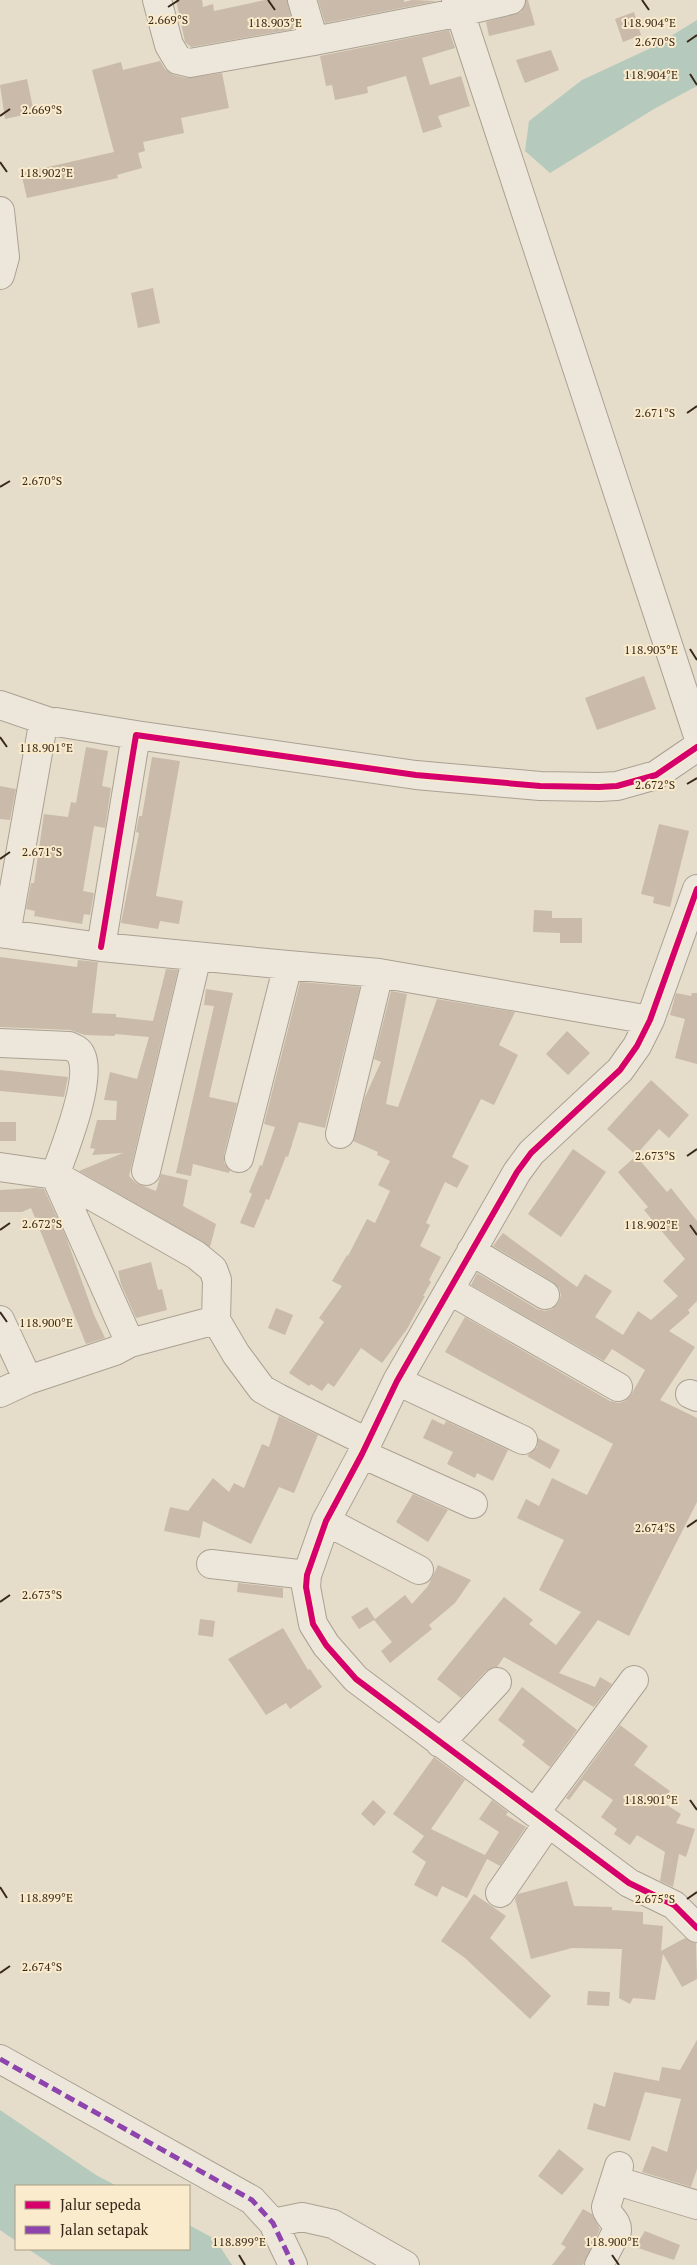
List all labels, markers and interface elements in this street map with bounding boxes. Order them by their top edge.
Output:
text: 2.669°S [148,12,188,27]
text: 118.903°E [248,15,302,30]
text: 118.904°E [622,15,676,30]
text: 2.670°S [635,34,675,49]
text: 118.904°E [624,67,678,82]
text: 2.669°S [22,102,62,117]
text: 118.902°E [19,165,73,180]
text: 2.671°S [635,405,675,420]
text: 2.670°S [22,473,62,488]
text: 118.903°E [624,642,678,657]
text: 118.901°E [19,740,73,755]
text: 2.672°S [635,777,675,792]
text: 2.671°S [22,844,62,859]
text: 2.673°S [635,1148,675,1163]
text: 2.672°S [22,1216,62,1231]
text: 118.902°E [624,1217,678,1232]
text: 118.900°E [19,1315,73,1330]
text: 2.674°S [635,1520,675,1535]
text: 2.673°S [22,1587,62,1602]
text: 118.901°E [624,1792,678,1807]
text: 118.899°E [19,1890,73,1905]
text: 2.675°S [635,1891,675,1906]
text: 2.674°S [22,1959,62,1974]
legend [15,2185,190,2250]
text: Jalur sepeda [60,2194,142,2214]
text: Jalan setapak [60,2219,149,2239]
text: 118.899°E [212,2234,266,2249]
text: 118.900°E [585,2234,639,2249]

